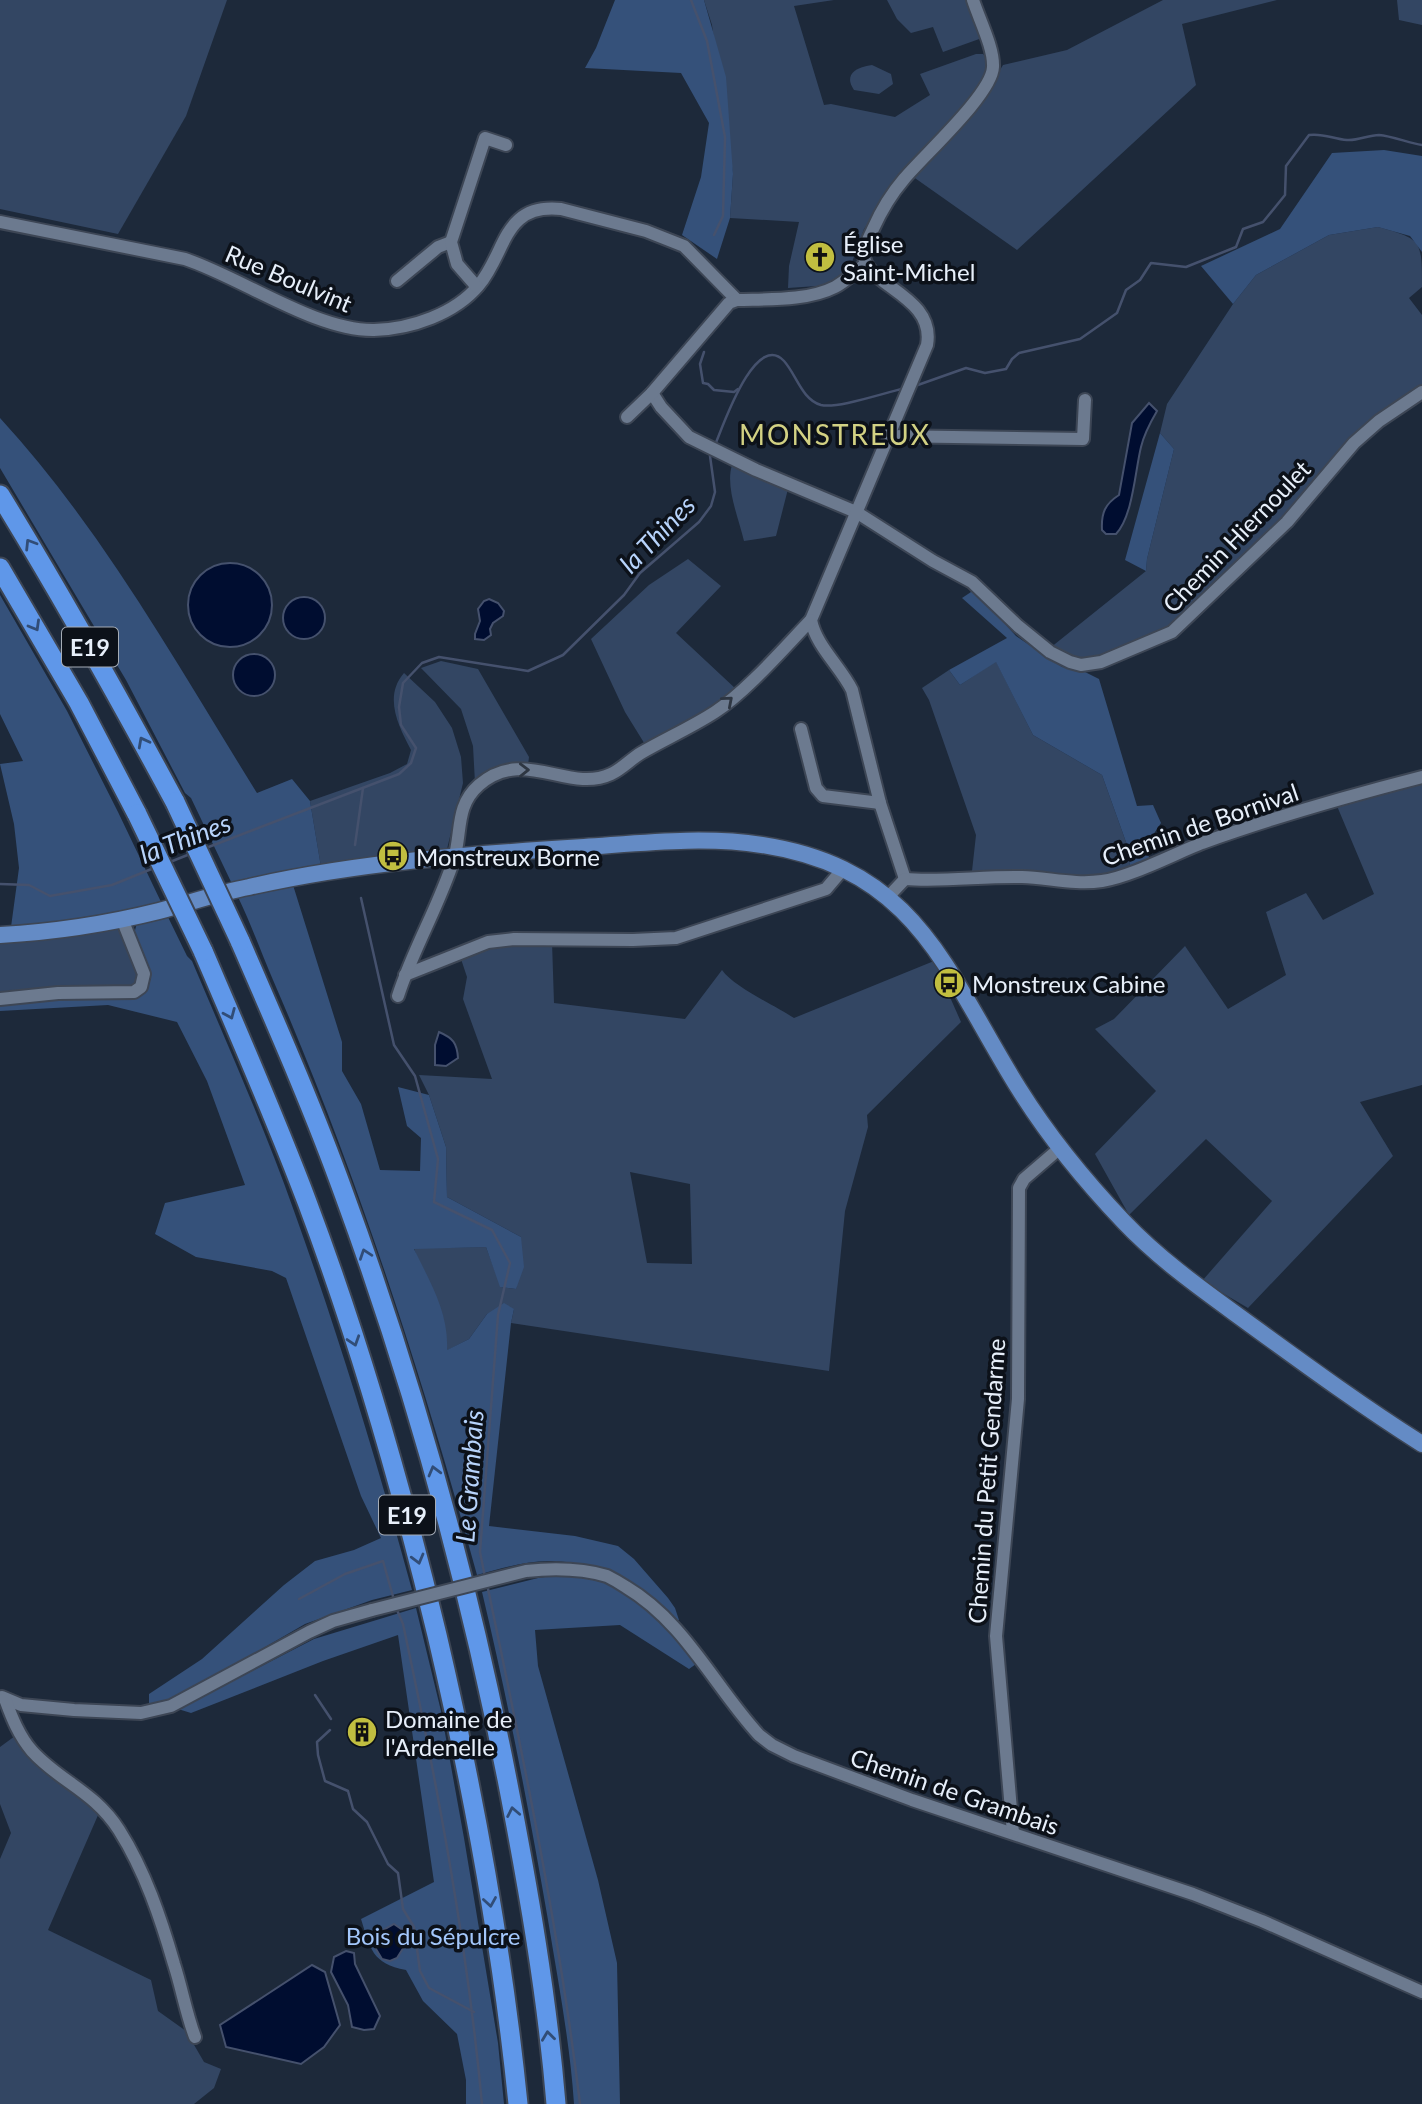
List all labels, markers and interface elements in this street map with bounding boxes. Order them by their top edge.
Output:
place label: Église Saint-Michel [843,229,975,286]
street label: Rue Boulvint [221,238,357,318]
church icon: Église Saint-Michel [803,240,837,274]
district label: MONSTREUX [739,417,931,451]
street label: Chemin Hiernoulet [1156,454,1316,618]
water label: la Thines [613,489,701,579]
one-way arrow [26,539,39,552]
one-way arrow [27,619,40,632]
road number: E19 [62,628,118,666]
one-way arrow [720,697,733,709]
one-way arrow [137,737,151,749]
one-way arrow [519,762,530,778]
street label: Chemin de Bornival [1098,777,1302,871]
water label: la Thines [135,806,235,870]
bus stop icon: Monstreux Borne [376,839,410,873]
place label: Monstreux Borne [416,842,600,871]
bus stop icon: Monstreux Cabine [932,966,966,1000]
place label: Monstreux Cabine [972,969,1166,998]
one-way arrow [222,1007,236,1019]
one-way arrow [359,1248,373,1261]
one-way arrow [346,1335,361,1347]
street label: Chemin du Petit Gendarme [962,1337,1010,1625]
water label: Le Grambais [448,1409,490,1543]
one-way arrow [428,1465,442,1477]
road number: E19 [379,1496,435,1534]
one-way arrow [410,1553,425,1565]
place label: Domaine de l'Ardenelle [385,1704,512,1761]
building icon: Domaine de l'Ardenelle [345,1715,379,1749]
street label: Chemin de Grambais [847,1742,1063,1840]
one-way arrow [507,1806,522,1818]
one-way arrow [482,1896,497,1908]
park label: Bois du Sépulcre [346,1921,520,1950]
one-way arrow [541,2030,556,2042]

